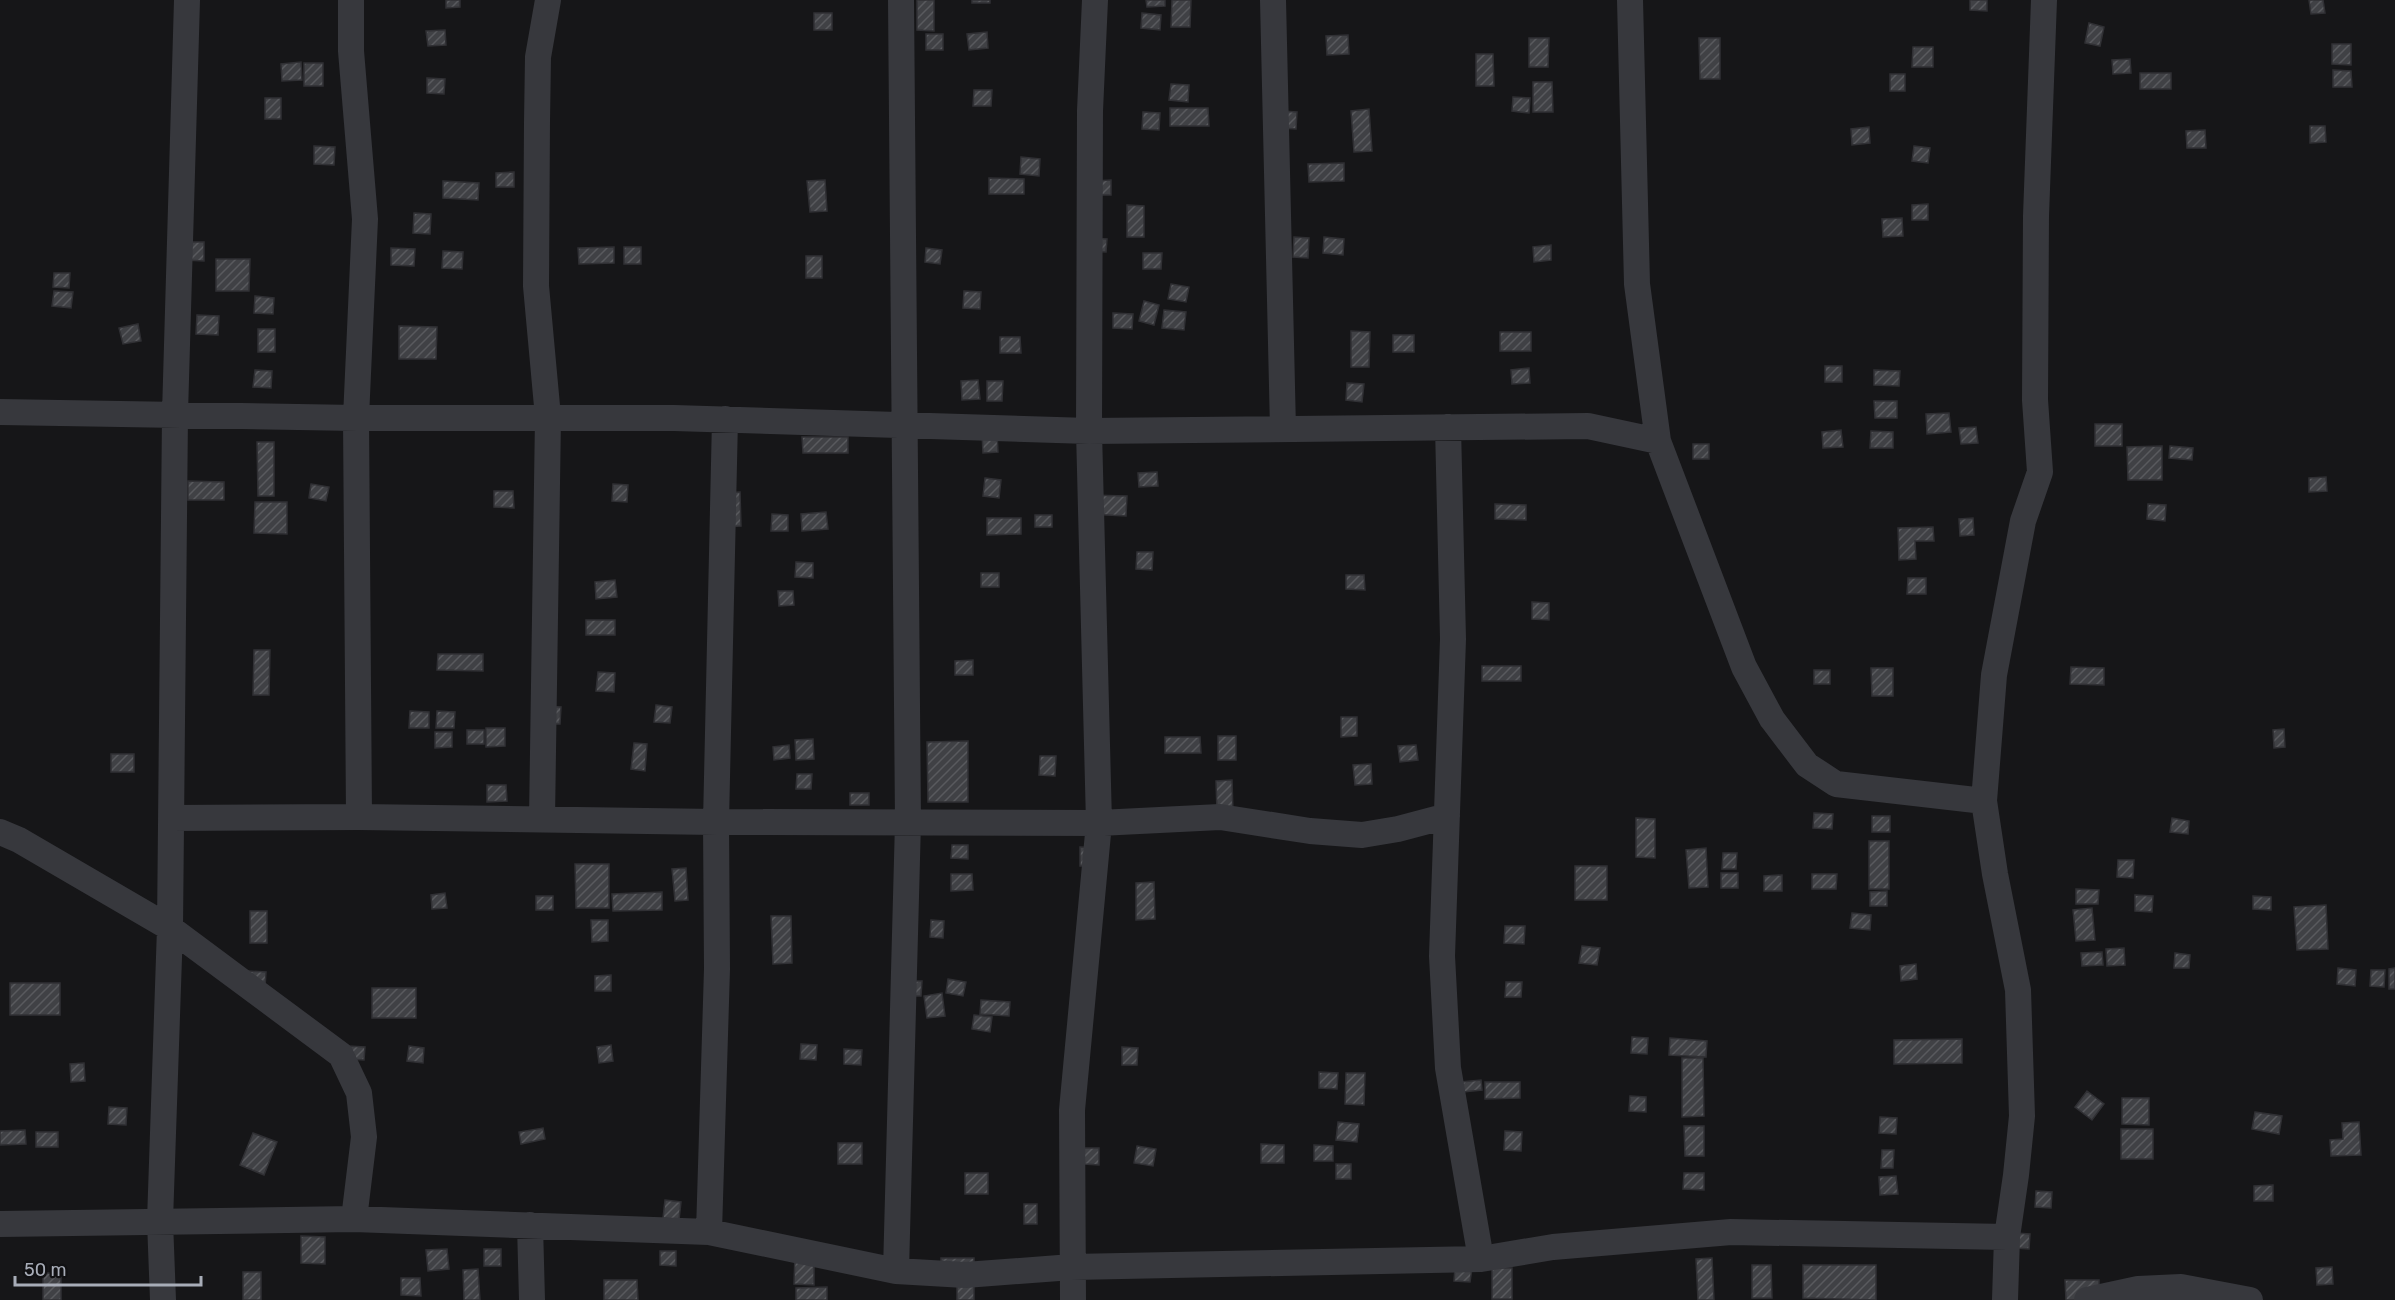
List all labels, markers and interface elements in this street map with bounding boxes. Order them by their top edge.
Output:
scale bar [15,1249,201,1287]
text: 50 m [24,1259,67,1281]

